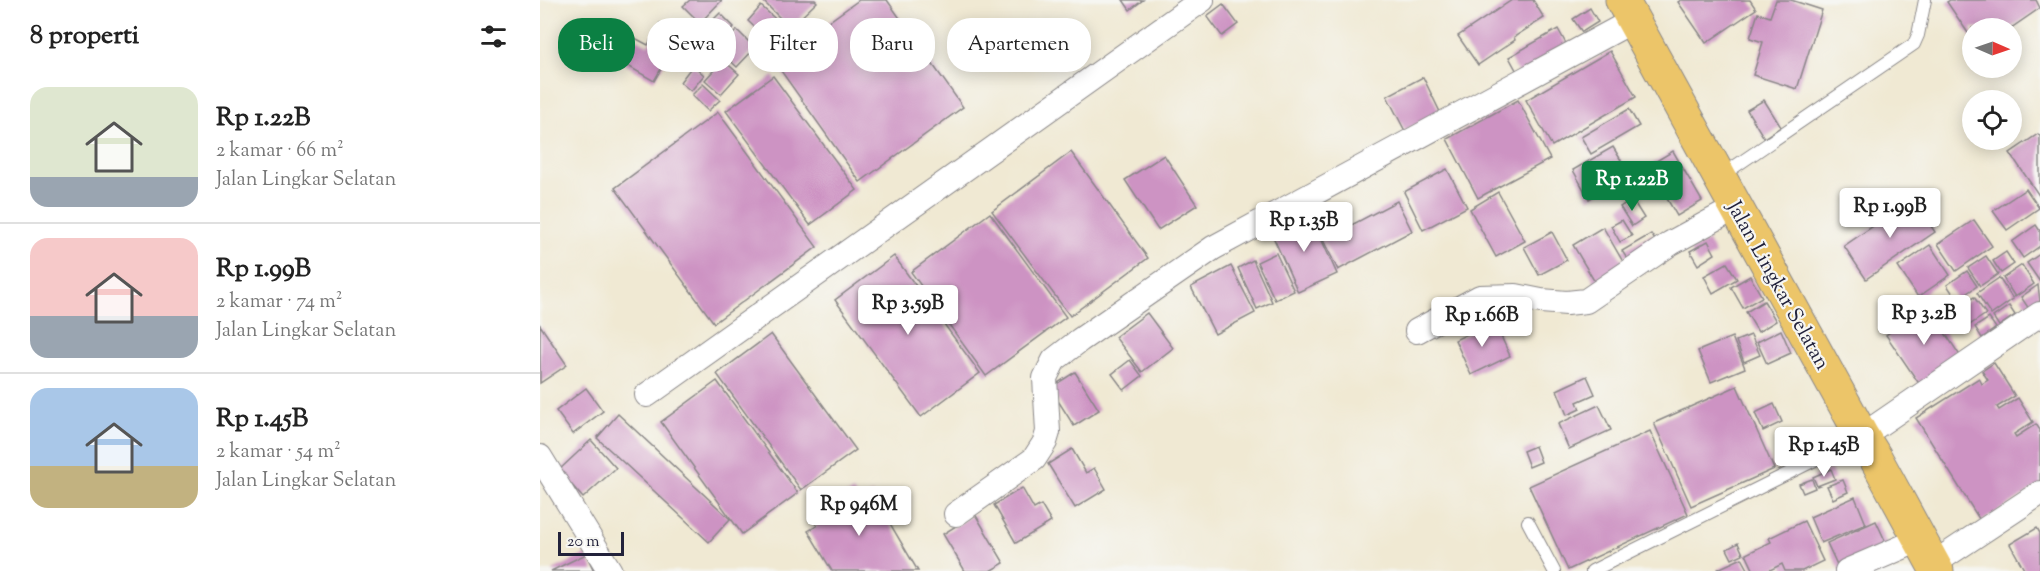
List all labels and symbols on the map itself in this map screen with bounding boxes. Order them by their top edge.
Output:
north arrow [1962,18,2022,78]
pin: Rp 1.22B [1570,161,1694,212]
pin: Rp 1.99B [1828,188,1952,239]
street label: Jalan Lingkar Selatan [1718,195,1836,376]
pin: Rp 1.35B [1242,202,1366,253]
pin: Rp 3.59B [846,285,970,336]
pin: Rp 3.2B [1869,295,1979,346]
pin: Rp 1.66B [1420,297,1544,348]
pin: Rp 1.45B [1762,427,1886,478]
pin: Rp 946M [804,486,914,537]
scale bar [558,529,624,556]

